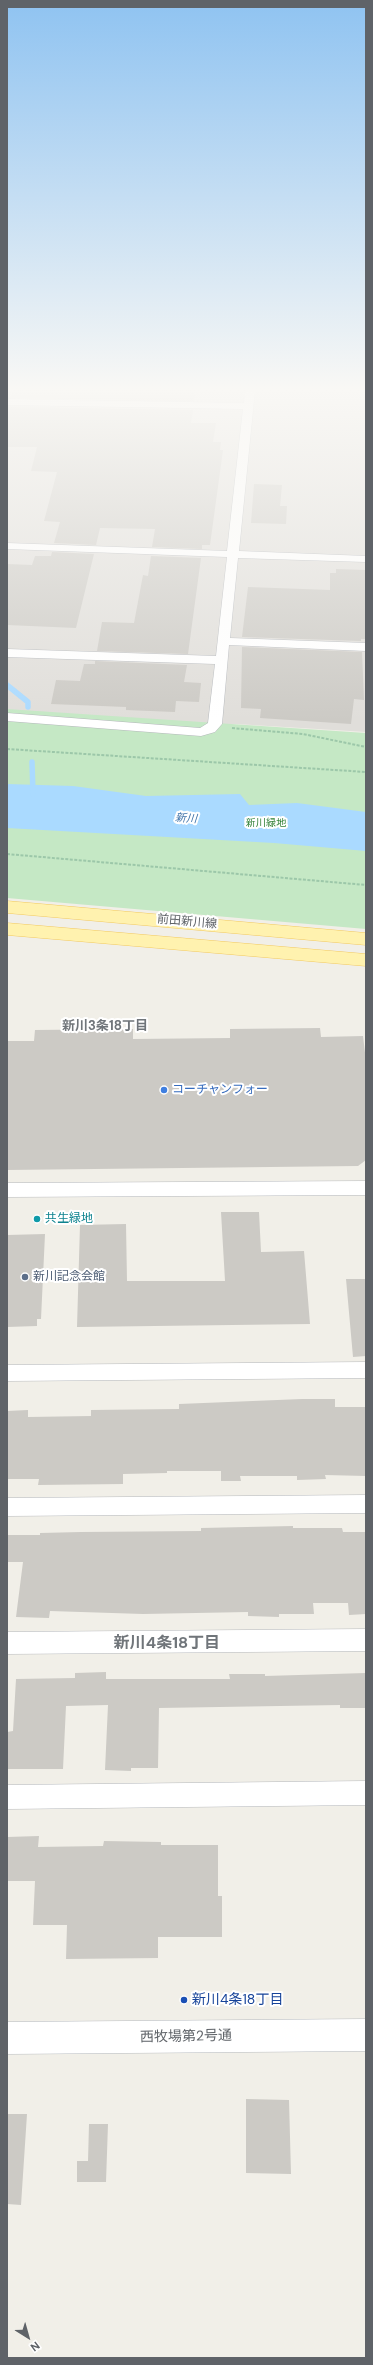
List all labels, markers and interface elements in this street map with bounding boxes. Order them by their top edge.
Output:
water label: 新川 [175,812,197,826]
park label: 新川緑地 [246,817,286,829]
street label: 前田新川線 [156,912,218,932]
district label: 新川3条18丁目 [62,1019,148,1035]
place label: コーチャンフォー [172,1083,268,1097]
marker: コーチャンフォー [159,1085,169,1095]
place label: 共生緑地 [45,1212,93,1226]
marker: 共生緑地 [32,1214,42,1224]
place label: 新川記念会館 [33,1270,105,1284]
marker: 新川記念会館 [20,1272,30,1282]
district label: 新川4条18丁目 [114,1634,220,1654]
place label: 新川4条18丁目 [192,1992,283,2008]
marker: 新川4条18丁目 [179,1995,189,2005]
street label: 西牧場第2号通 [140,2028,232,2046]
north arrow [8,2317,48,2357]
text: N [28,2339,43,2355]

